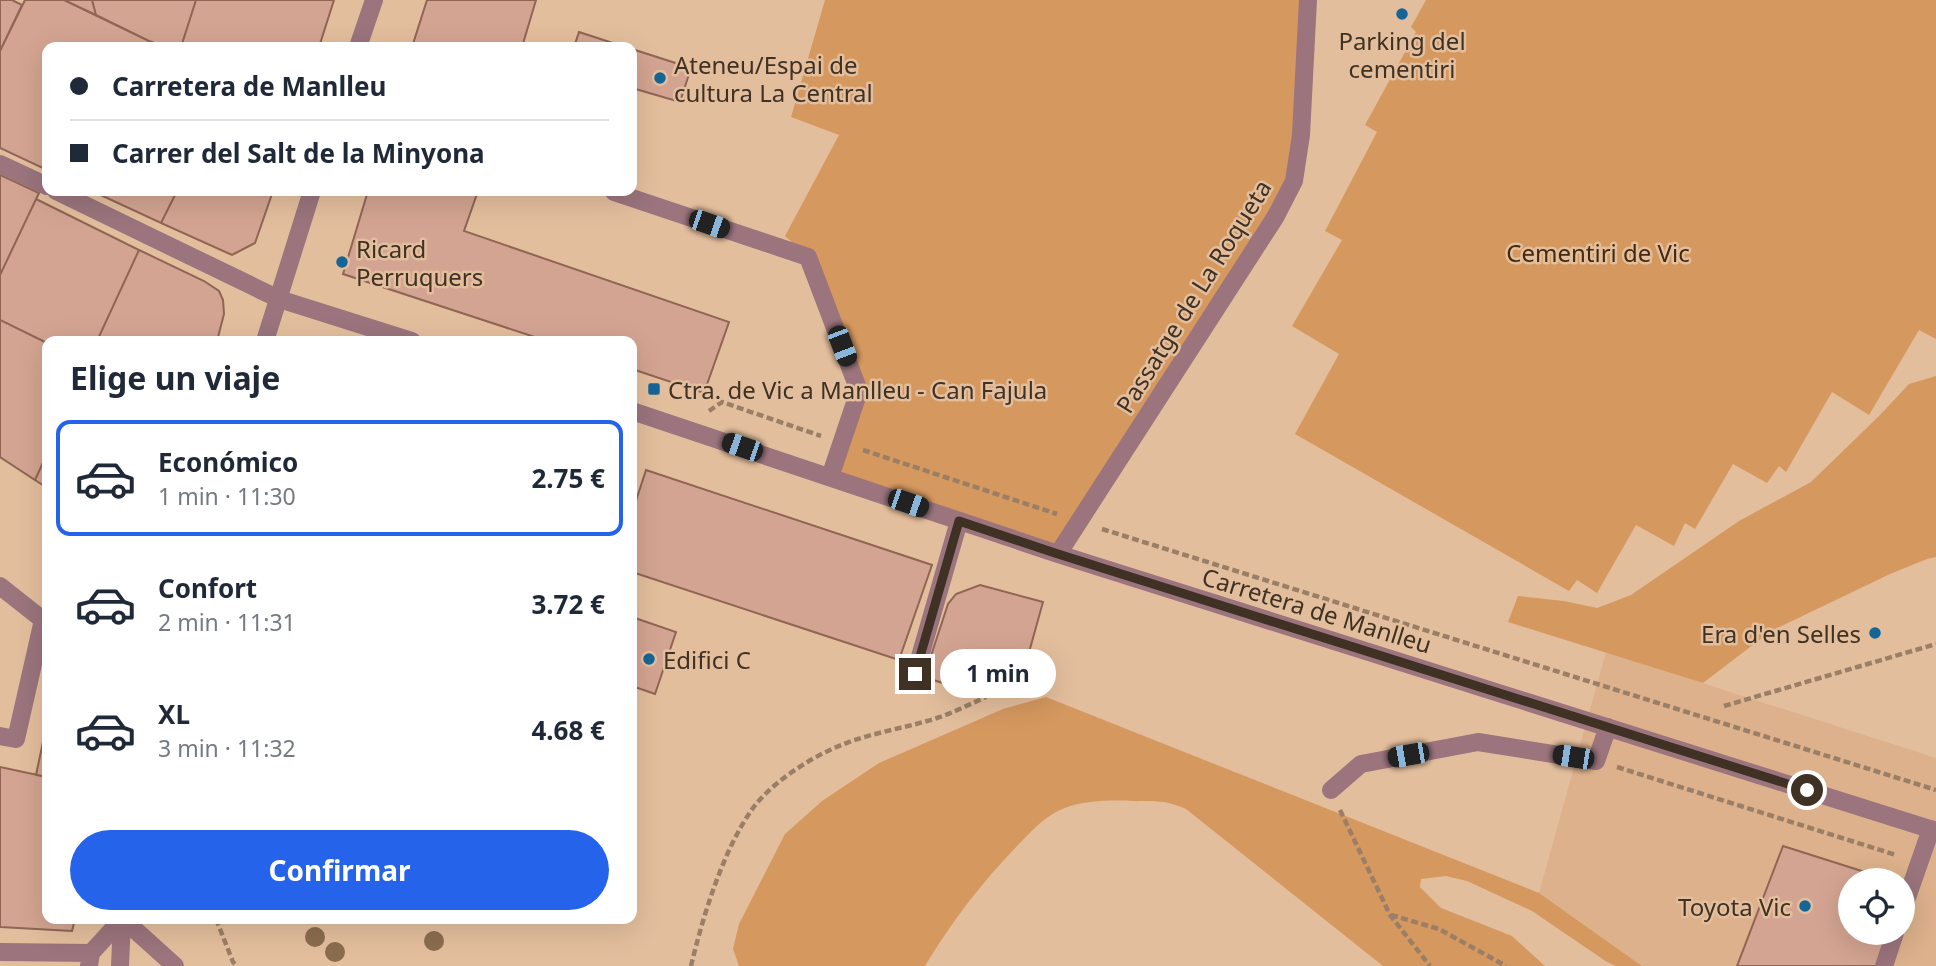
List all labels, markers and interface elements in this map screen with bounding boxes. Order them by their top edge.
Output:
marker: Parking del cementiri [1394,6,1410,22]
place label: Parking del cementiri [1338,24,1466,85]
place label: Ateneu/Espai de cultura La Central [674,48,873,109]
text: Carretera de Manlleu [112,68,386,104]
marker: Ateneu/Espai de cultura La Central [652,70,668,86]
text: Carrer del Salt de la Minyona [112,135,485,171]
street label: Passatge de La Roqueta [1108,173,1278,419]
car [686,207,733,241]
place label: Ricard Perruquers [356,232,483,293]
park label: Cementiri de Vic [1506,236,1690,269]
marker: Ricard Perruquers [334,254,350,270]
car [825,323,860,369]
text: Elige un viaje [70,356,280,399]
place label: Ctra. de Vic a Manlleu - Can Fajula [668,373,1047,406]
marker: Ctra. de Vic a Manlleu - Can Fajula [646,381,662,397]
car [719,430,766,464]
text: Económico [158,444,298,480]
icon: car [74,447,137,510]
text: 2.75 € [531,460,605,496]
text: 1 min · 11:30 [158,480,296,512]
car [885,486,932,520]
street label: Carretera de Manlleu [1198,559,1436,661]
text: Confort [158,570,257,606]
icon: car [74,573,137,636]
text: 3.72 € [531,586,605,622]
text: 2 min · 11:31 [158,606,296,638]
place label: Era d'en Selles [1701,617,1861,650]
marker: Era d'en Selles [1867,625,1883,641]
place label: Edifici C [663,643,751,676]
callout: 1 min [940,650,1055,698]
marker: Edifici C [641,651,657,667]
text: 1 min [966,657,1030,689]
route end [899,658,931,690]
text: XL [158,696,190,732]
icon: car [74,699,137,762]
text: 4.68 € [531,712,605,748]
text: 3 min · 11:32 [158,732,296,764]
car [1386,741,1431,769]
car [1551,743,1596,771]
route start [1791,774,1823,806]
button: Confirmar [70,830,609,910]
map controls [1838,868,1915,945]
button: locate [1838,868,1915,945]
place label: Toyota Vic [1678,890,1791,923]
marker: Toyota Vic [1797,898,1813,914]

